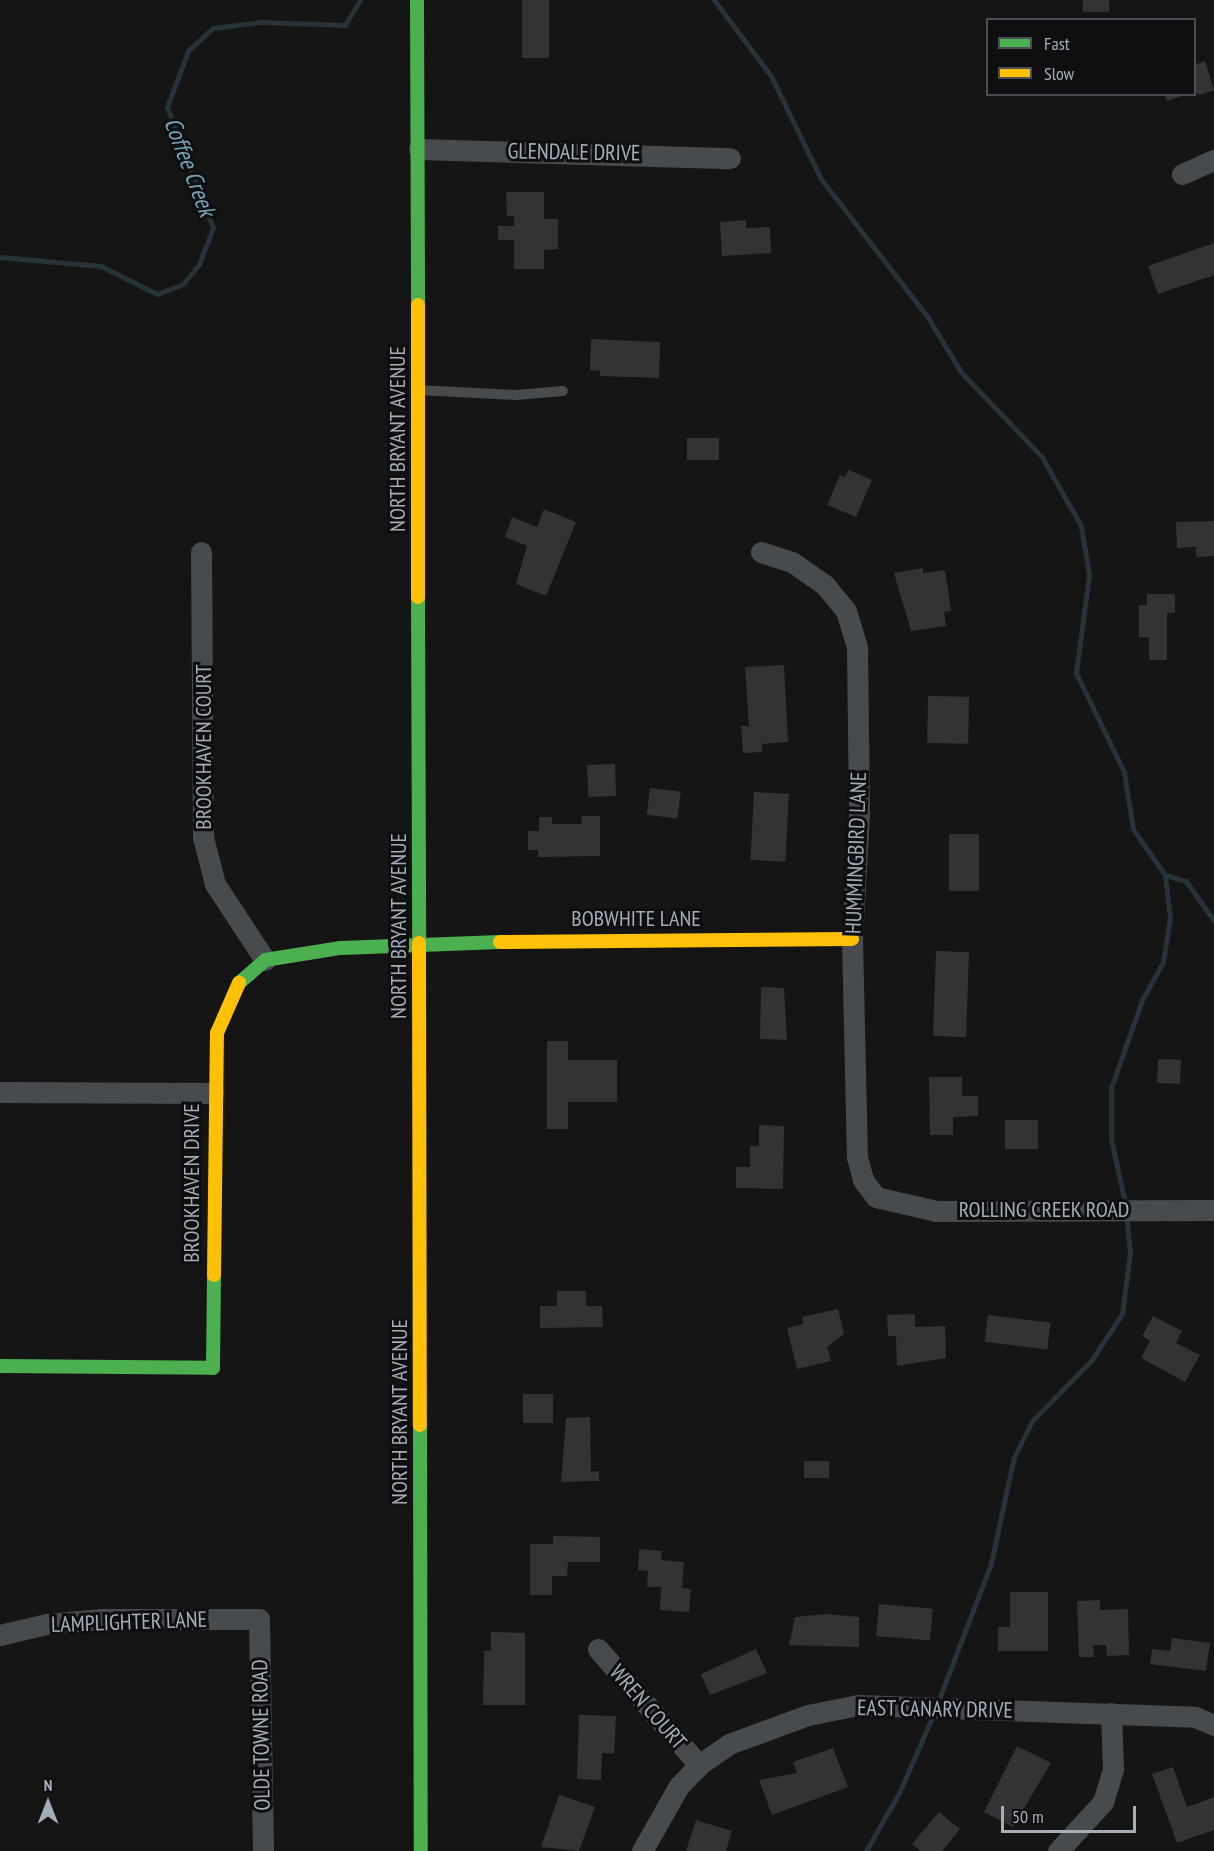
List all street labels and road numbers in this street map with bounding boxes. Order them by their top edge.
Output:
street label: GLENDALE DRIVE [507,138,641,166]
street label: NORTH BRYANT AVENUE [385,345,411,533]
street label: BROOKHAVEN COURT [191,664,217,830]
street label: HUMMINGBIRD LANE [840,771,872,935]
street label: NORTH BRYANT AVENUE [386,832,412,1020]
street label: BOBWHITE LANE [571,906,701,932]
street label: BROOKHAVEN DRIVE [179,1103,205,1263]
street label: ROLLING CREEK ROAD [958,1197,1130,1223]
street label: NORTH BRYANT AVENUE [387,1318,413,1506]
street label: LAMPLIGHTER LANE [51,1606,207,1638]
street label: OLDE TOWNE ROAD [246,1659,276,1811]
street label: WREN COURT [604,1659,692,1755]
street label: EAST CANARY DRIVE [856,1694,1014,1724]

